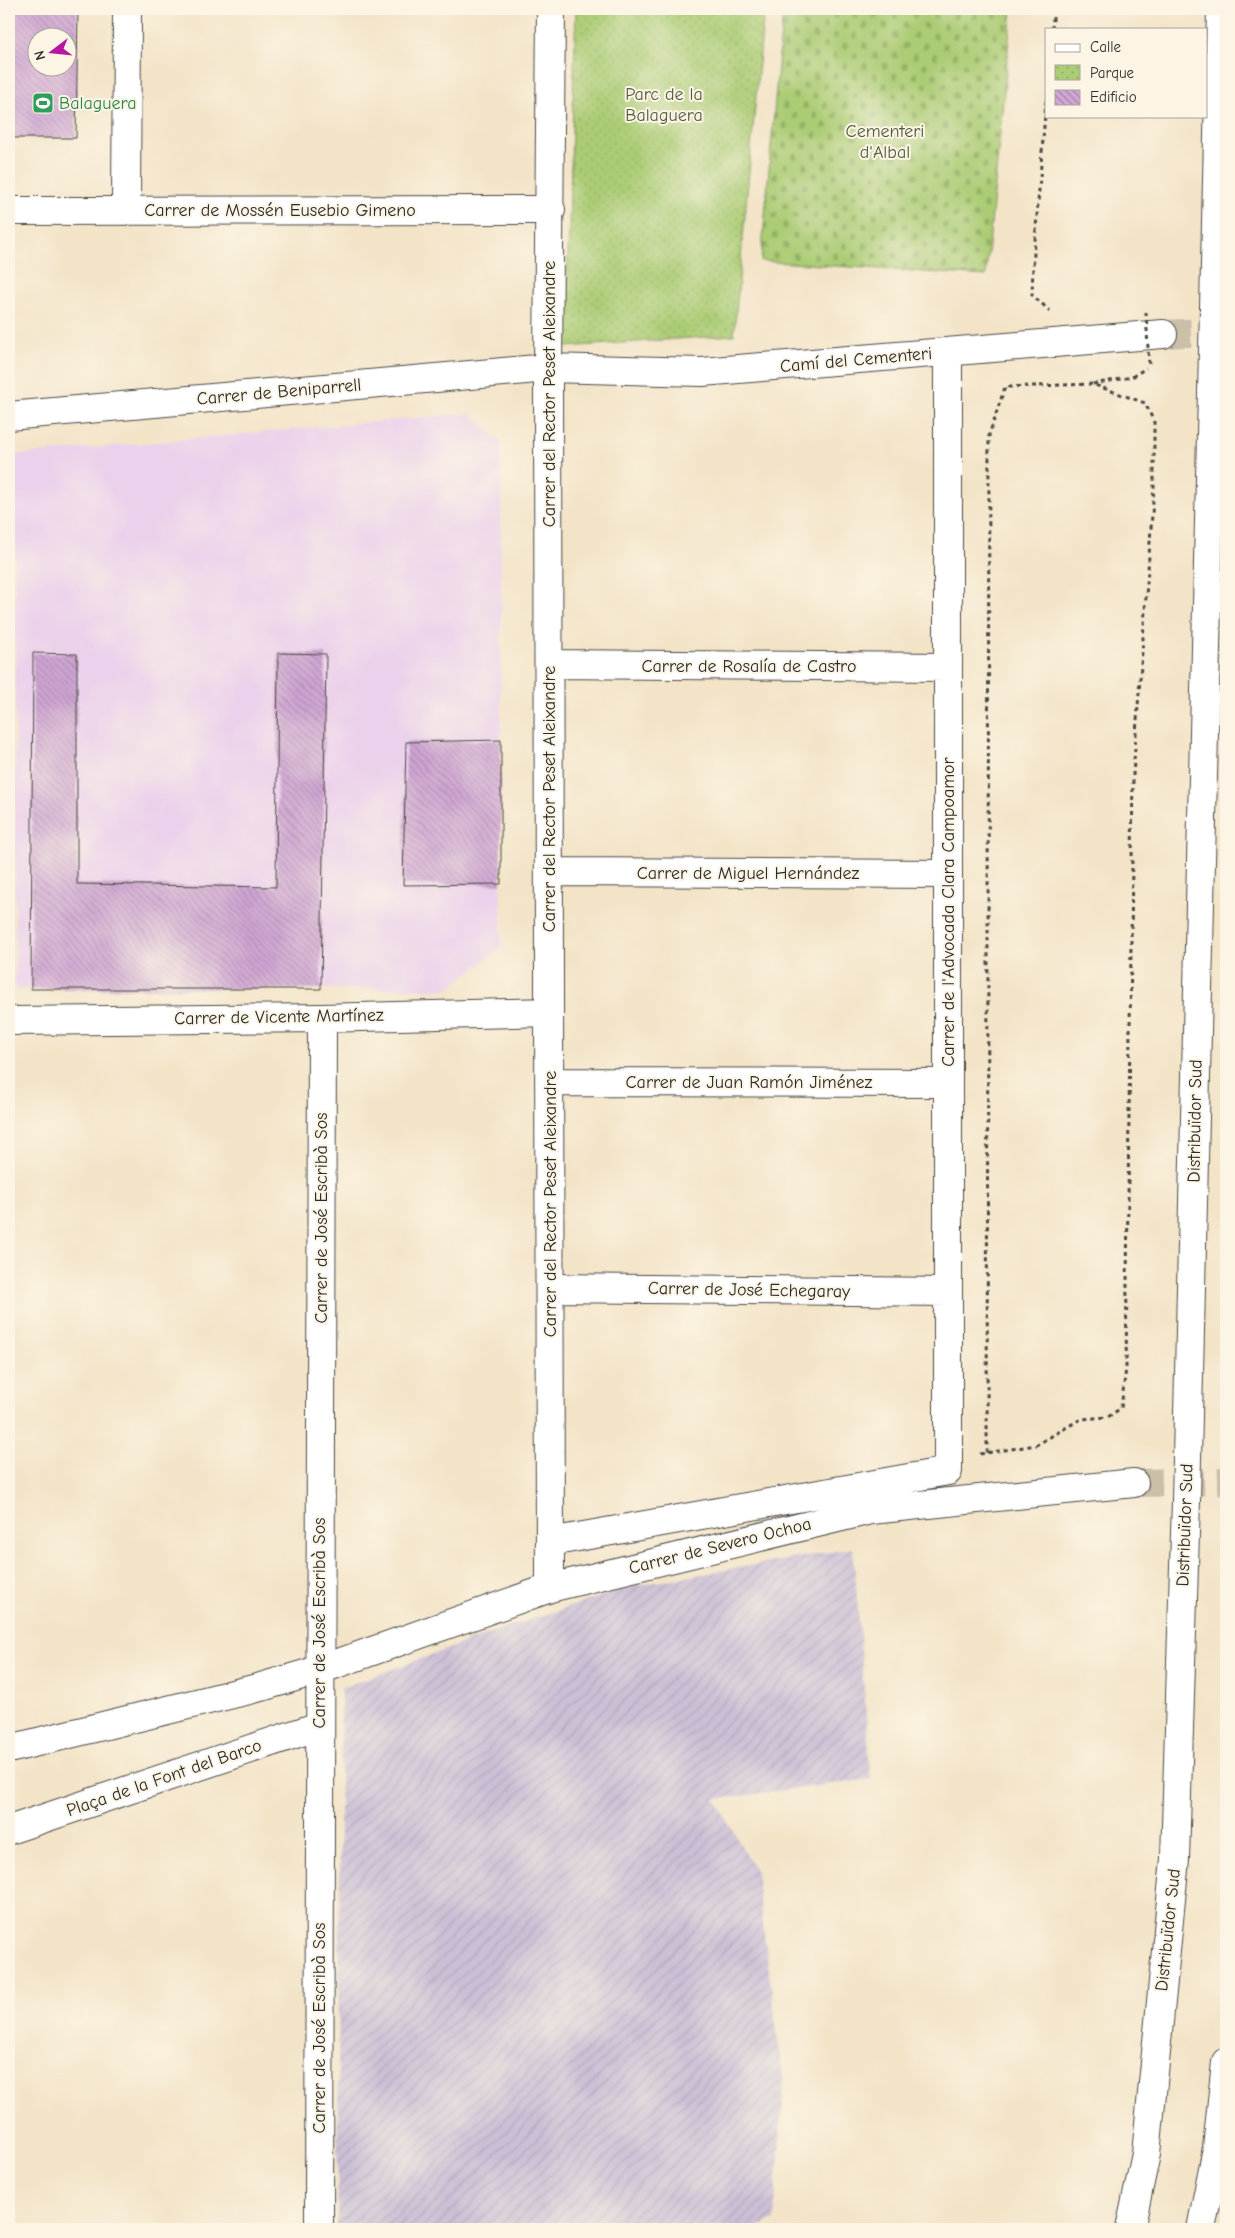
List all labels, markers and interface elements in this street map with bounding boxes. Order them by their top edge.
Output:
north arrow [28,28,78,78]
legend [1045,28,1208,118]
text: Calle [1090,38,1122,56]
text: N [31,49,49,62]
text: Parque [1090,64,1135,82]
park label: Parc de la Balaguera [625,84,703,126]
text: Edificio [1090,88,1137,106]
sports icon: Balaguera [31,91,55,115]
place label: Balaguera [59,93,137,114]
park label: Cementeri d'Albal [846,121,924,163]
street label: Carrer de Mossén Eusebio Gimeno [144,200,416,221]
street label: Carrer del Rector Peset Aleixandre [539,261,560,527]
street label: Camí del Cementeri [779,343,933,377]
street label: Carrer de Beniparrell [196,374,362,410]
street label: Carrer de Rosalía de Castro [642,656,856,677]
street label: Carrer del Rector Peset Aleixandre [539,666,560,932]
street label: Carrer de l'Advocada Clara Campoamor [938,756,959,1067]
street label: Carrer de Miguel Hernández [637,863,860,884]
street label: Carrer de Vicente Martínez [174,1005,384,1029]
street label: Distribuïdor Sud [1183,1059,1207,1183]
street label: Carrer del Rector Peset Aleixandre [540,1071,561,1337]
street label: Carrer de Juan Ramón Jiménez [626,1072,873,1093]
street label: Carrer de José Escribà Sos [311,1112,332,1324]
street label: Carrer de José Echegaray [648,1278,851,1302]
street label: Distribuïdor Sud [1172,1463,1198,1587]
street label: Carrer de Severo Ochoa [627,1513,813,1579]
street label: Carrer de José Escribà Sos [309,1517,330,1729]
street label: Plaça de la Font del Barco [64,1735,264,1821]
street label: Distribuïdor Sud [1151,1868,1185,1992]
street label: Carrer de José Escribà Sos [309,1922,330,2134]

